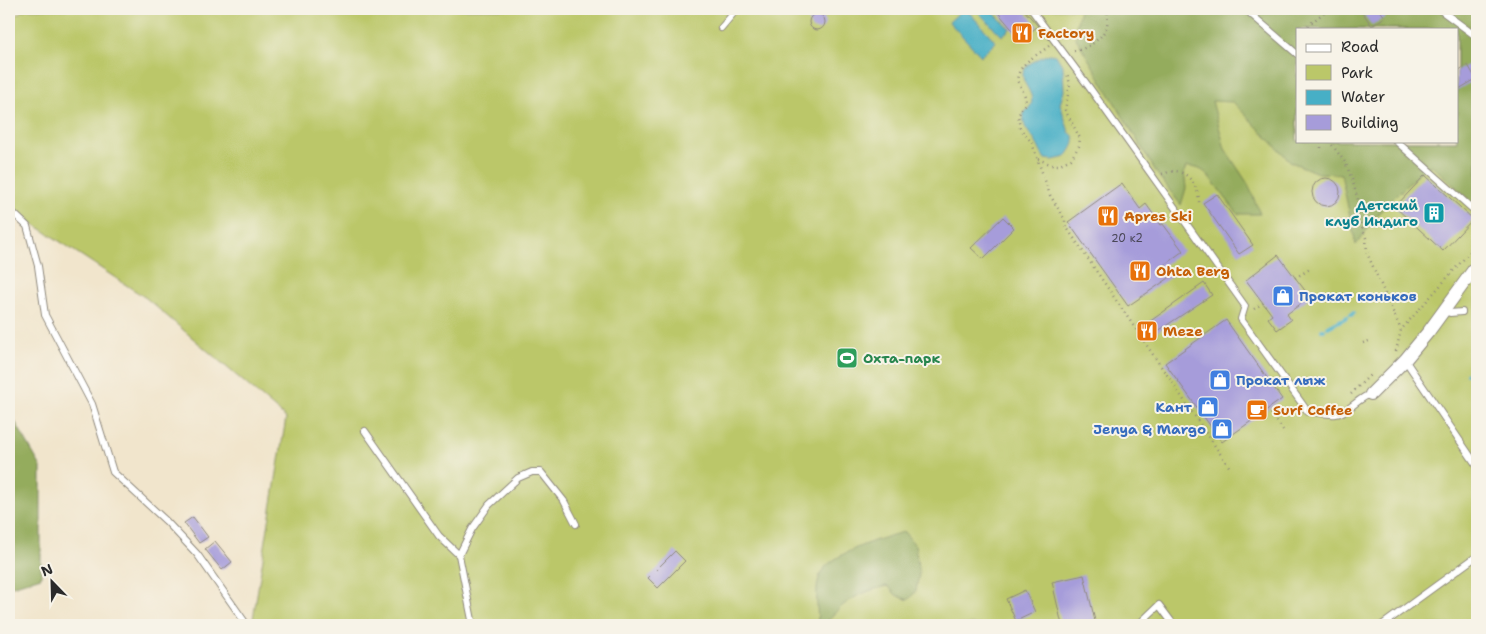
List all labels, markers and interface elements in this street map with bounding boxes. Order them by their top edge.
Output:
restaurant icon: Factory [1010,21,1034,45]
place label: Factory [1038,24,1094,42]
legend [1296,28,1458,142]
text: Road [1341,37,1379,57]
text: Park [1341,63,1373,83]
text: Water [1341,87,1385,107]
text: Building [1341,113,1398,133]
place label: Детский клуб Индиго [1325,196,1418,230]
building icon: Детский клуб Индиго [1422,201,1446,225]
restaurant icon: Apres Ski [1096,204,1120,228]
place label: Apres Ski [1124,207,1192,225]
house number: 20 к2 [1111,231,1143,246]
restaurant icon: Ohta Berg [1128,259,1152,283]
place label: Ohta Berg [1156,262,1230,280]
shop icon: Прокат коньков [1271,284,1295,308]
place label: Прокат коньков [1299,287,1417,305]
restaurant icon: Meze [1135,319,1159,343]
place label: Meze [1163,322,1203,340]
sports icon: Охта-парк [835,346,859,370]
place label: Охта-парк [863,349,940,367]
shop icon: Прокат лыж [1208,368,1232,392]
place label: Прокат лыж [1236,371,1326,389]
shop icon: Кант [1196,395,1220,419]
place label: Кант [1156,398,1193,416]
cafe icon: Surf Coffee [1245,398,1269,422]
place label: Surf Coffee [1273,401,1352,419]
shop icon: Jenya & Margo [1210,417,1234,441]
place label: Jenya & Margo [1093,420,1206,438]
north arrow [28,556,78,606]
text: N [38,560,56,580]

